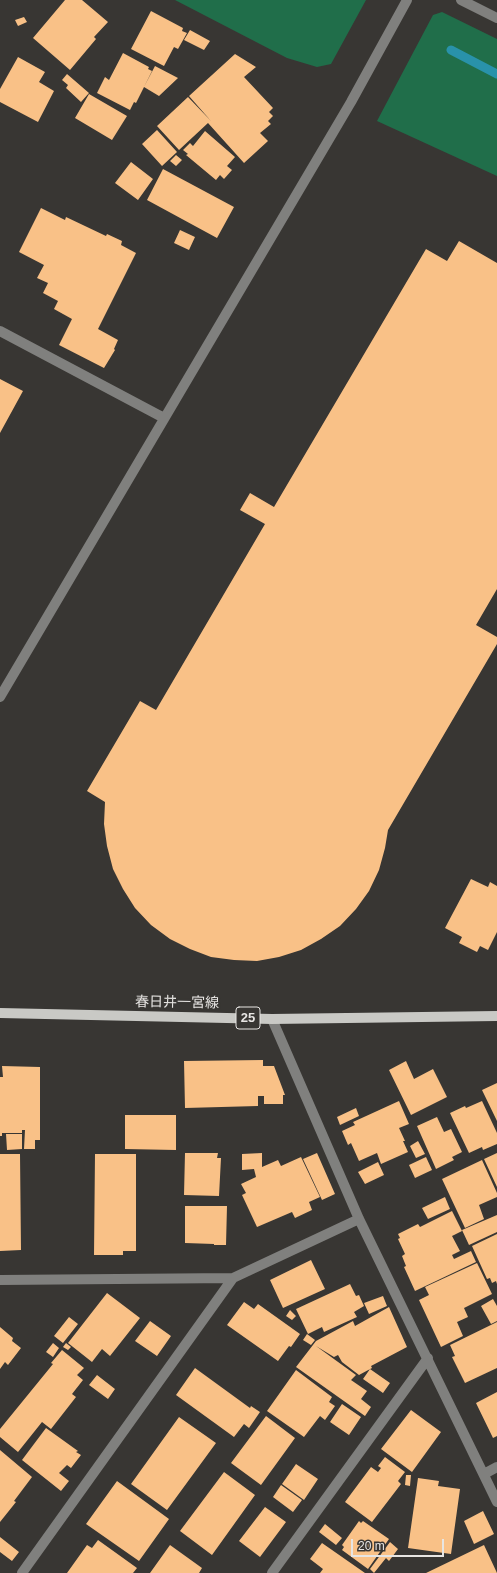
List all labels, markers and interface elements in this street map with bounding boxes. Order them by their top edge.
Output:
street label: 春日井一宮線 [135,994,219,1012]
road number: 25 [236,1007,260,1029]
scale bar [353,1531,446,1557]
text: 20 m [358,1539,385,1553]

